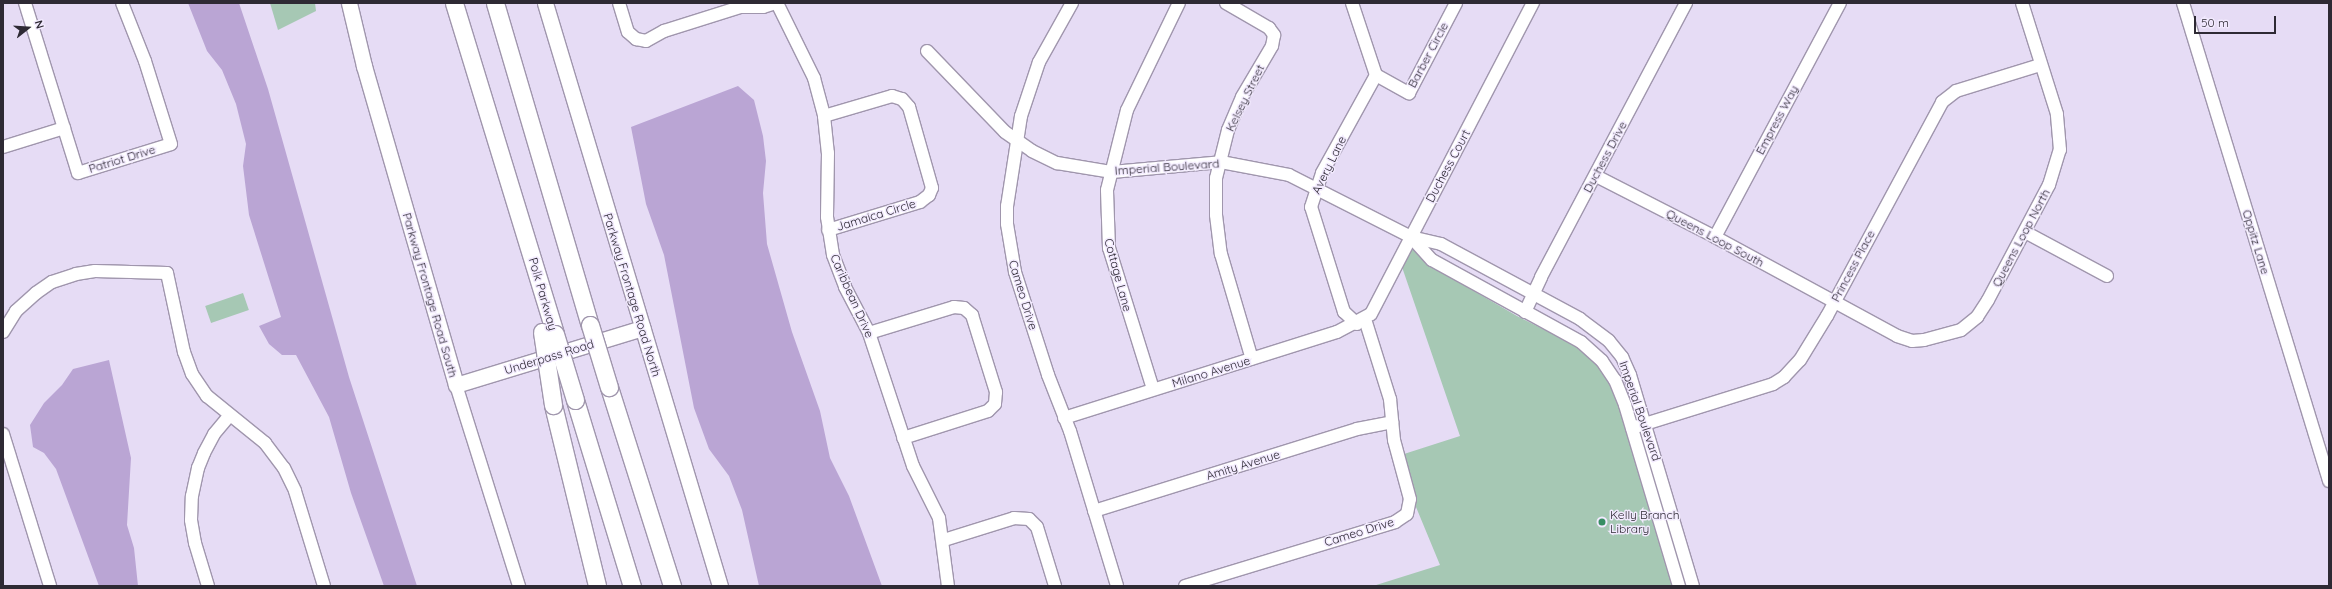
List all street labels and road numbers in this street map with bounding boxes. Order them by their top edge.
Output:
street label: Barber Circle [1405,20,1451,90]
street label: Kelsey Street [1223,62,1267,134]
street label: Empress Way [1753,83,1801,157]
street label: Duchess Drive [1580,119,1630,195]
street label: Duchess Court [1423,127,1473,205]
street label: Avery Lane [1309,134,1349,196]
street label: Patriot Drive [87,142,157,176]
street label: Imperial Boulevard [1114,156,1220,178]
street label: Queens Loop North [1989,187,2053,289]
street label: Jamaica Circle [835,196,917,234]
street label: Queens Loop South [1664,206,1766,270]
street label: Oppitz Lane [2239,208,2273,276]
street label: Parkway Frontage Road South [400,211,460,379]
street label: Parkway Frontage Road North [600,211,664,379]
street label: Princess Place [1828,228,1878,304]
street label: Cottage Lane [1101,237,1135,313]
street label: Caribbean Drive [827,252,877,340]
street label: Polk Parkway [526,256,560,332]
street label: Cameo Drive [1006,258,1040,332]
street label: Underpass Road [502,337,596,377]
street label: Milano Avenue [1170,353,1252,391]
street label: Imperial Boulevard [1616,359,1664,463]
street label: Amity Avenue [1204,447,1282,483]
street label: Cameo Drive [1322,515,1396,549]

